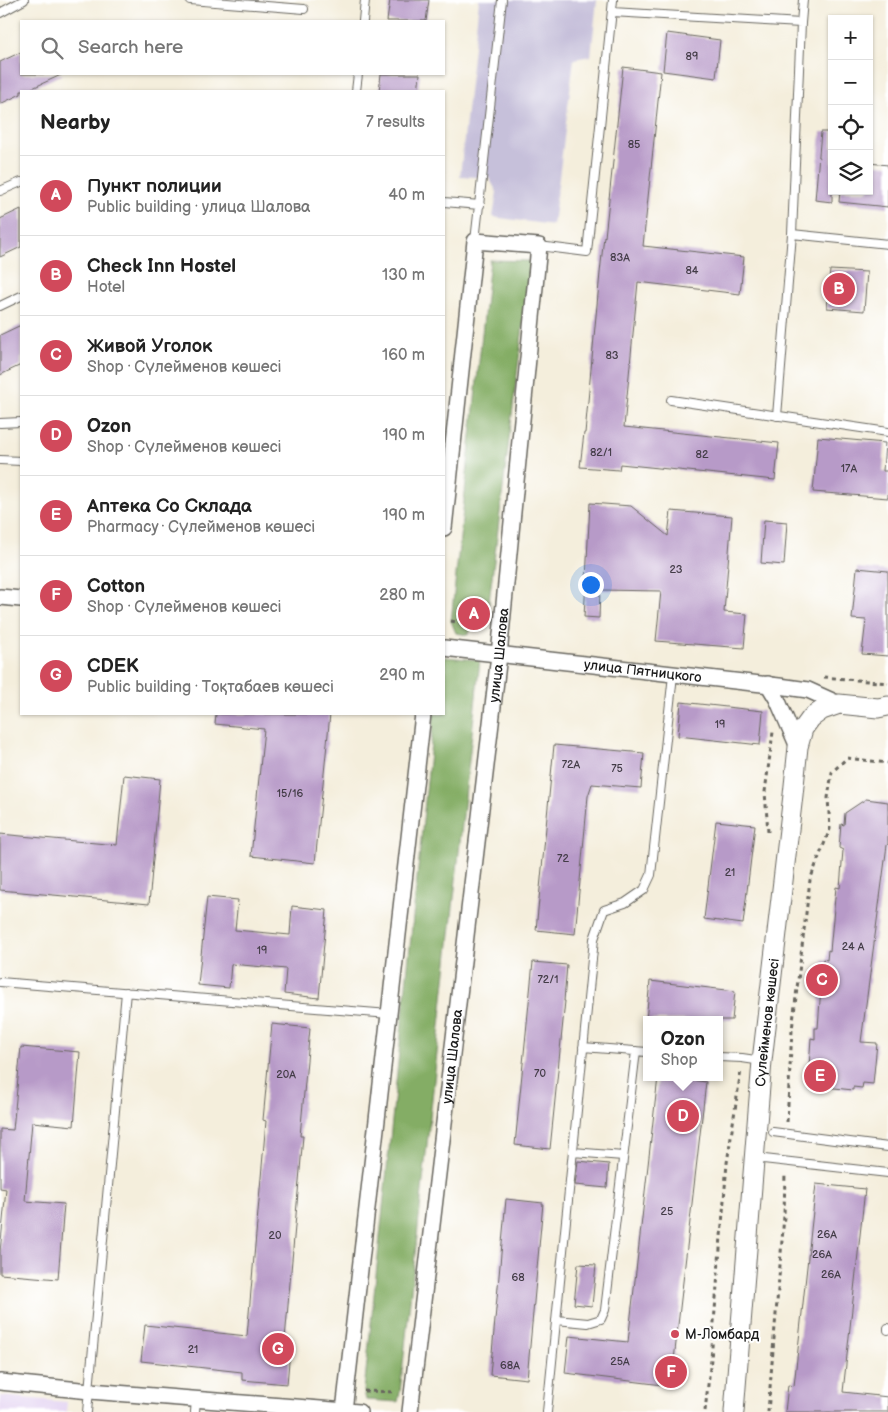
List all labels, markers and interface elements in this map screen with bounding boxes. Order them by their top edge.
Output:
map controls [828,15,873,195]
button: + [828,15,873,60]
search box [20,20,445,75]
icon: search [38,34,66,62]
text: Search here [78,36,183,59]
house number: 89 [686,50,698,63]
button: − [828,60,873,105]
button: locate [828,105,873,150]
text: Nearby [40,110,110,135]
text: 7 results [366,113,425,132]
house number: 85 [628,138,640,151]
button: layers [828,150,873,195]
text: Пункт полиции [87,175,222,198]
text: A [51,186,61,205]
text: 40 m [388,186,425,205]
text: Public building · улица Шалова [87,198,311,217]
house number: 83А [610,251,630,264]
text: Check Inn Hostel [87,255,236,278]
house number: 84 [685,264,699,277]
text: B [50,266,62,285]
text: 130 m [382,266,425,285]
pin: B [823,270,855,308]
text: Hotel [87,278,125,297]
text: Живой Уголок [87,335,212,358]
text: C [50,346,62,365]
text: 160 m [382,346,425,365]
house number: 83 [605,349,619,362]
text: Shop · Сүлейменов көшесі [87,358,282,377]
text: Ozon [87,415,131,438]
text: D [50,426,62,445]
text: 190 m [383,426,425,445]
text: Shop · Сүлейменов көшесі [87,438,282,457]
house number: 82/1 [590,446,612,459]
house number: 82 [696,448,709,461]
house number: 17А [841,462,857,475]
text: Аптека Со Склада [87,495,252,518]
text: E [51,506,61,525]
text: 190 m [383,506,425,525]
text: Pharmacy · Сүлейменов көшесі [87,518,315,537]
house number: 23 [669,563,683,576]
your location [578,572,604,598]
text: Cotton [87,575,145,598]
text: F [51,586,61,605]
text: 280 m [379,586,425,605]
pin: A [458,595,490,633]
text: Shop · Сүлейменов көшесі [87,598,282,617]
street label: улица Шалова [485,606,513,704]
text: CDEK [87,655,139,678]
street label: улица Пятницкого [583,656,702,686]
text: G [50,666,62,685]
text: 290 m [379,666,425,685]
text: Public building · Тоқтабаев көшесі [87,678,334,697]
house number: 19 [715,718,725,731]
house number: 72А [562,758,581,771]
house number: 75 [611,762,623,775]
house number: 15/16 [277,787,304,800]
house number: 72 [557,852,569,865]
house number: 21 [725,866,735,879]
house number: 24 А [842,940,865,953]
house number: 19 [257,944,267,957]
street label: Сүлейменов көшесі [752,957,783,1087]
pin: C [806,961,838,999]
house number: 72/1 [537,973,559,986]
street label: улица Шалова [438,1007,466,1105]
popup [643,1016,723,1081]
text: Ozon [661,1028,705,1051]
text: Shop [661,1051,698,1070]
pin: E [804,1057,836,1095]
house number: 70 [534,1067,546,1080]
house number: 20А [276,1068,296,1081]
pin: D [667,1097,699,1135]
house number: 25 [661,1205,673,1218]
house number: 26А [817,1228,837,1241]
house number: 20 [269,1229,282,1242]
house number: 26А [812,1248,832,1261]
house number: 26А [821,1268,841,1281]
house number: 68 [511,1271,525,1284]
place label: М-Ломбард [685,1326,760,1343]
marker: М-Ломбард [669,1328,681,1340]
pin: G [262,1330,294,1368]
house number: 21 [188,1343,198,1356]
pin: F [655,1353,687,1391]
house number: 25А [610,1355,630,1368]
house number: 68А [500,1359,520,1372]

